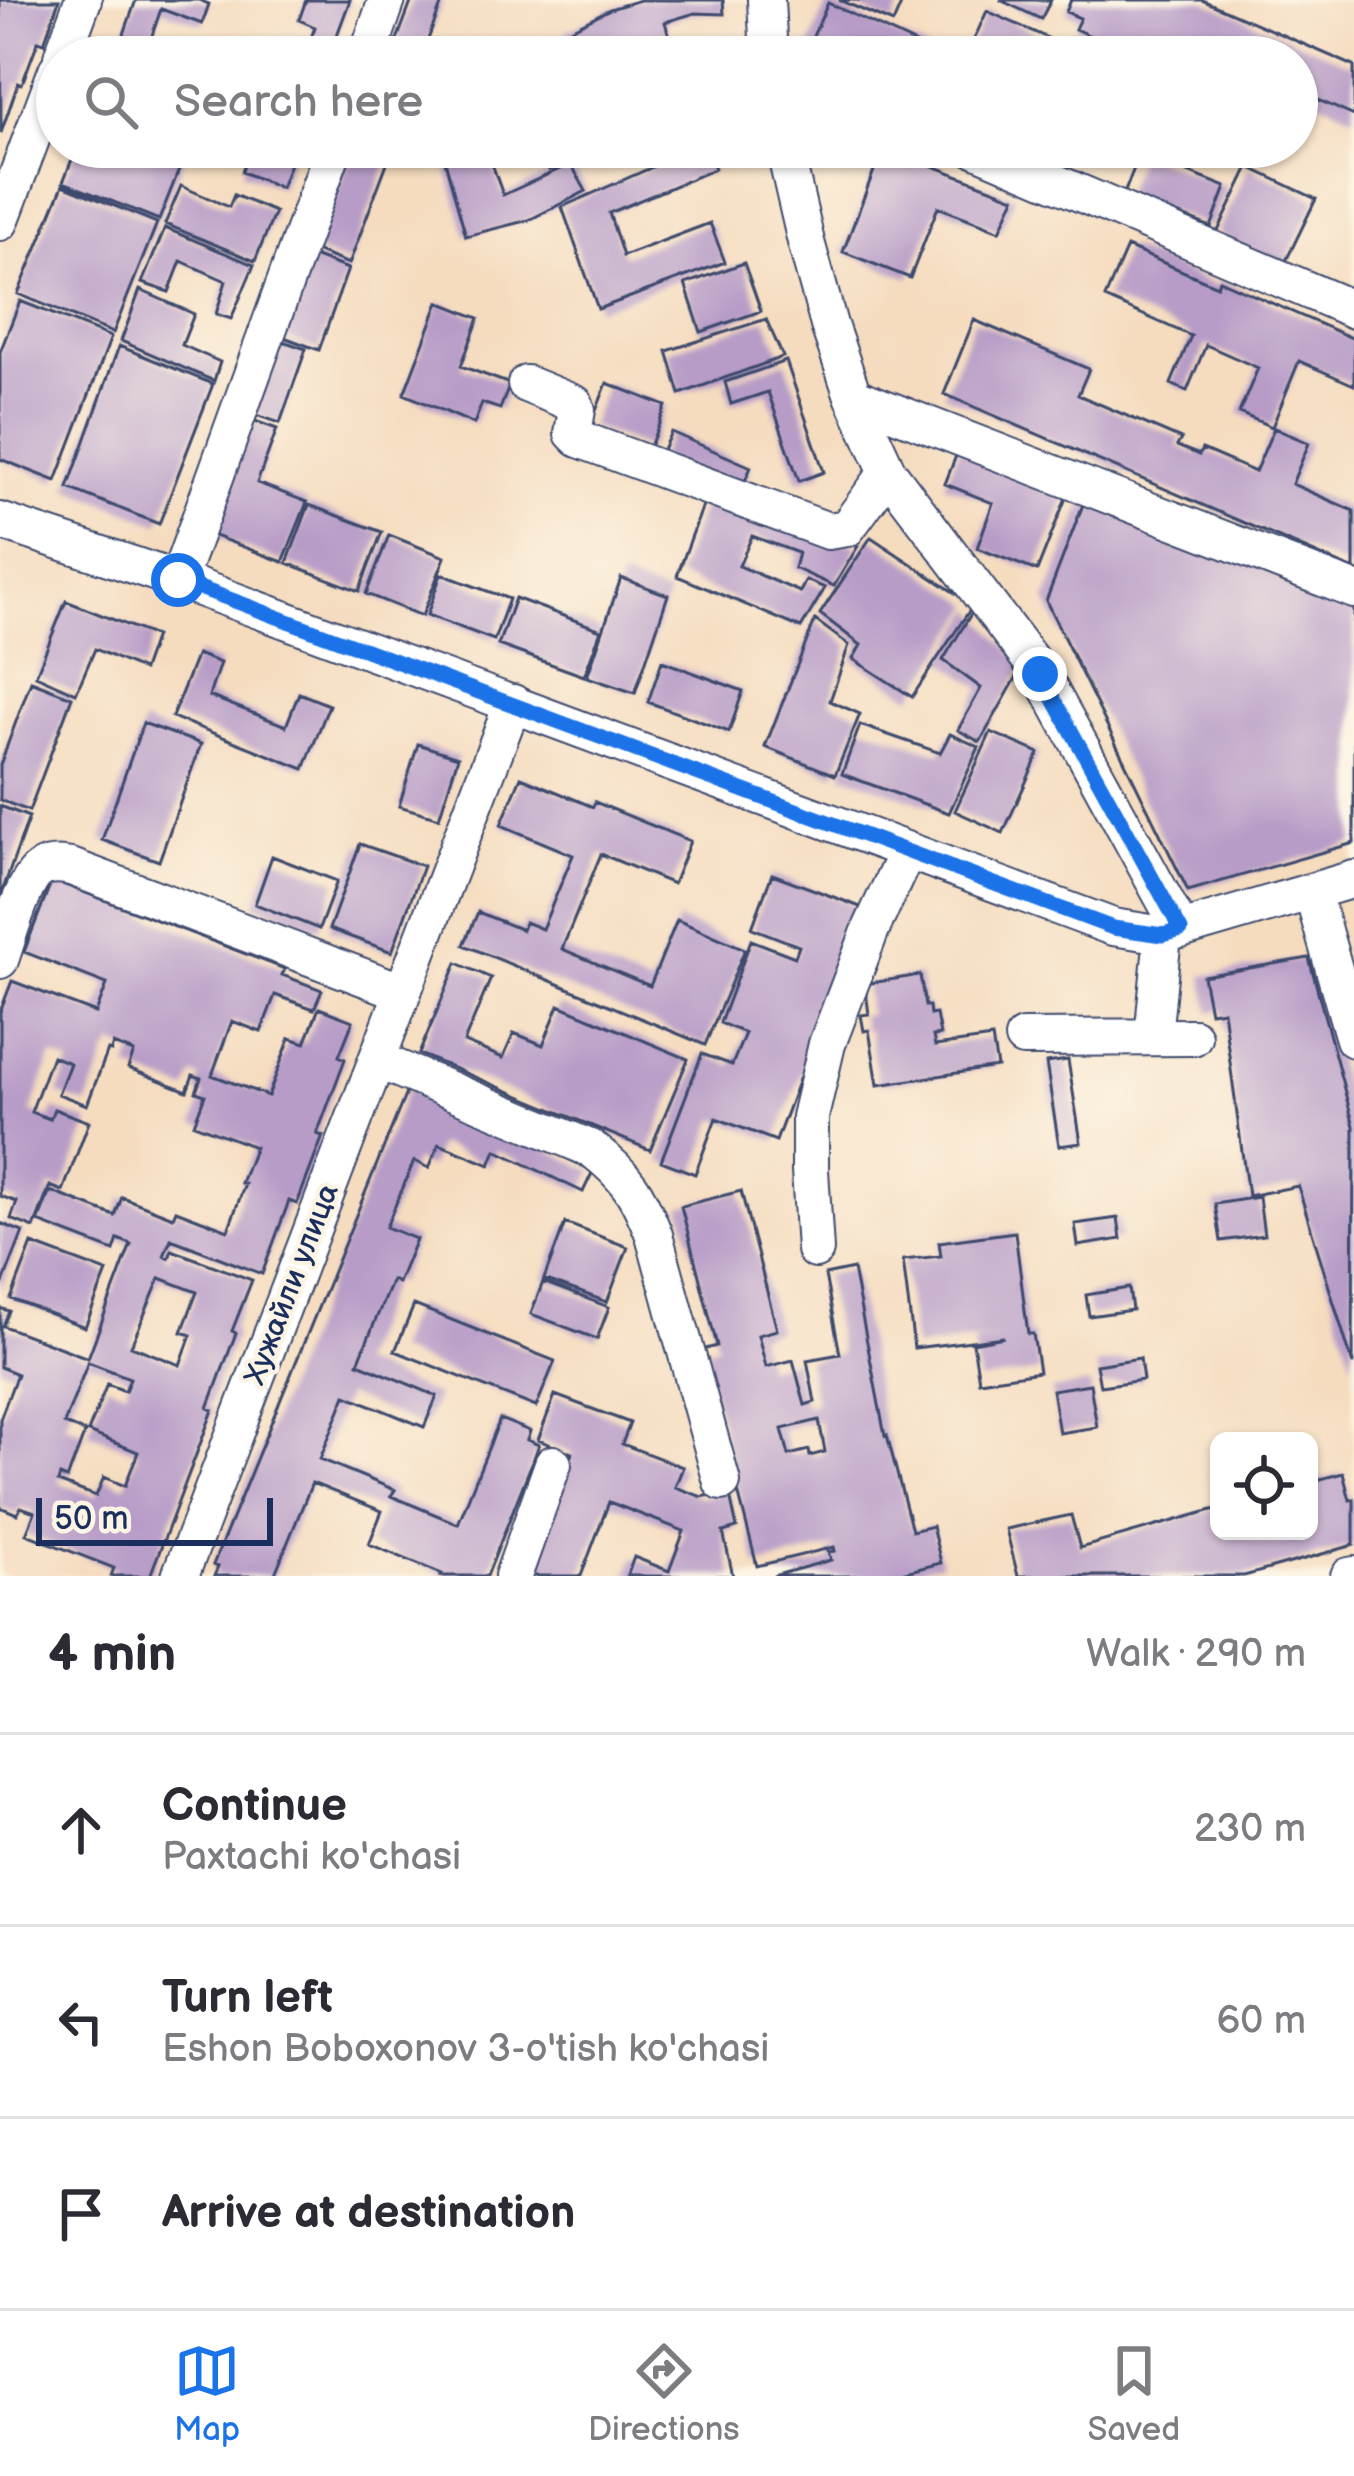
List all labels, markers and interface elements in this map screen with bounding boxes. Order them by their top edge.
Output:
search box [36,36,1318,168]
icon: search [78,69,144,135]
text: Search here [174,75,423,130]
route start [151,553,205,607]
route end [1013,647,1067,701]
street label: Хужайли улица [237,1179,347,1390]
map controls [1210,1432,1318,1540]
button: locate [1210,1432,1318,1540]
scale bar [36,1492,273,1545]
text: 50 m [54,1499,129,1539]
text: 4 min [48,1624,176,1685]
text: Walk · 290 m [1086,1631,1306,1678]
text: Continue [162,1779,347,1834]
icon: ahead [48,1797,114,1863]
text: 230 m [1194,1806,1306,1853]
text: Paxtachi ko'chasi [162,1834,461,1881]
text: Turn left [162,1971,333,2026]
icon: left [48,1989,114,2055]
text: 60 m [1216,1998,1306,2045]
text: Eshon Boboxonov 3-o'tish ko'chasi [162,2026,769,2073]
icon: arrive [48,2181,114,2247]
text: Arrive at destination [162,2186,575,2241]
tab: Map [174,2338,240,2450]
tab: Directions [588,2338,740,2450]
tab: Saved [1087,2338,1180,2450]

